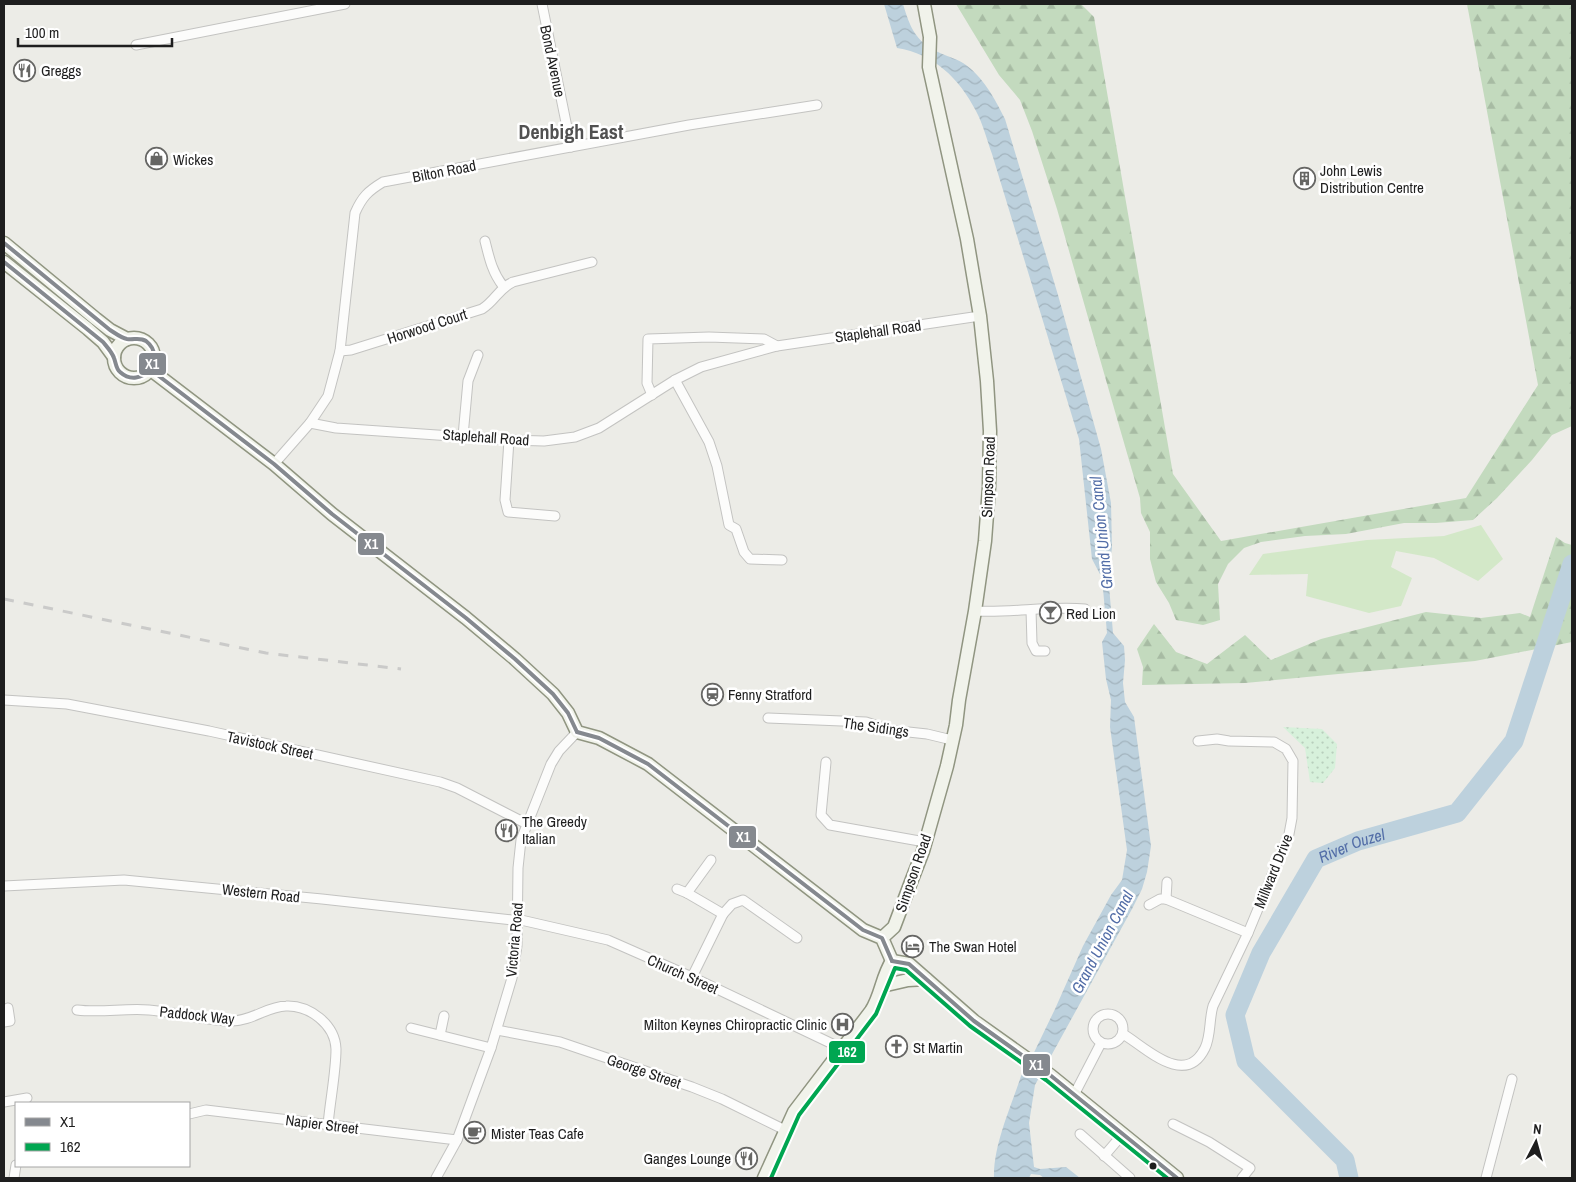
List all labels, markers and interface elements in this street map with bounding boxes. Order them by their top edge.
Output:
scale bar [18,15,171,47]
text: 100 m [25,22,59,43]
street label: Bond Avenue [535,23,571,99]
restaurant icon: Greggs [13,58,37,82]
place label: Greggs [41,60,81,81]
district label: Denbigh East [519,118,624,145]
shop icon: Wickes [145,147,169,171]
place label: Wickes [173,149,213,170]
street label: Bilton Road [410,155,478,187]
place label: John Lewis Distribution Centre [1320,160,1424,198]
building icon: John Lewis Distribution Centre [1292,167,1316,191]
street label: Horwood Court [384,303,470,349]
street label: Staplehall Road [834,315,922,347]
line badge: X1 [138,352,167,376]
text: X1 [145,355,160,373]
street label: Staplehall Road [442,423,530,451]
street label: Simpson Road [976,436,1000,518]
water label: Grand Union Canal [1084,475,1118,590]
line badge: X1 [357,532,385,556]
text: X1 [364,535,379,553]
bar icon: Red Lion [1038,601,1062,625]
place label: Red Lion [1066,603,1116,624]
station icon: Fenny Stratford [700,682,724,706]
place label: Fenny Stratford [728,684,812,705]
street label: The Sidings [842,712,910,742]
street label: Tavistock Street [225,726,316,765]
place label: The Greedy Italian [522,811,588,849]
restaurant icon: The Greedy Italian [494,818,518,842]
water label: River Ouzel [1315,823,1388,868]
line badge: X1 [728,825,757,849]
text: X1 [736,828,751,846]
street label: Millward Drive [1249,830,1298,911]
street label: Simpson Road [890,831,936,915]
street label: Western Road [221,878,301,908]
water label: Grand Union Canal [1066,886,1139,997]
street label: Victoria Road [500,902,528,978]
hotel icon: The Swan Hotel [901,934,925,958]
place label: The Swan Hotel [929,936,1017,957]
street label: Church Street [644,949,722,999]
street label: Paddock Way [158,1001,236,1029]
hospital icon: Milton Keynes Chiropractic Clinic [831,1012,855,1036]
place label: Milton Keynes Chiropractic Clinic [644,1014,827,1035]
church icon: St Martin [885,1035,909,1059]
place label: St Martin [913,1037,963,1058]
line badge: 162 [828,1040,866,1064]
text: 162 [837,1043,857,1061]
street label: George Street [604,1048,684,1094]
line badge: X1 [1022,1053,1051,1077]
text: X1 [1029,1056,1044,1074]
legend [15,1102,190,1167]
street label: Napier Street [284,1109,360,1139]
text: X1 [60,1111,75,1132]
north arrow [1511,1117,1561,1167]
text: N [1532,1120,1542,1138]
cafe icon: Mister Teas Cafe [463,1121,487,1145]
place label: Mister Teas Cafe [491,1123,584,1144]
text: 162 [60,1136,81,1157]
restaurant icon: Ganges Lounge [735,1146,759,1170]
place label: Ganges Lounge [643,1148,731,1169]
unlabelled marker [1148,1161,1158,1171]

